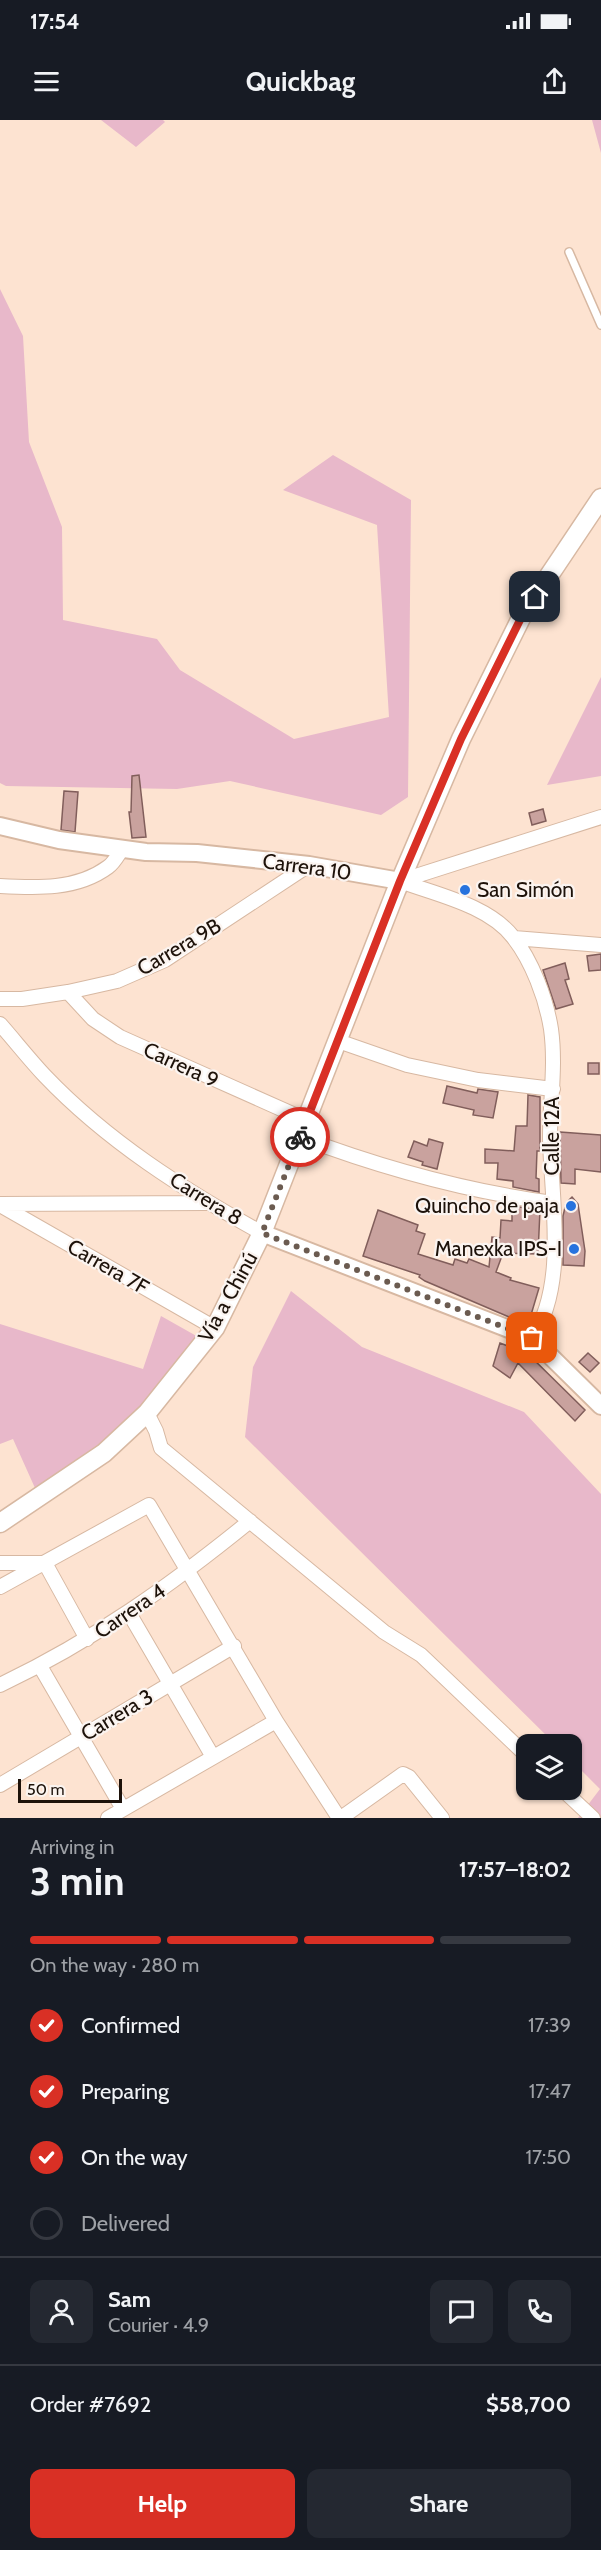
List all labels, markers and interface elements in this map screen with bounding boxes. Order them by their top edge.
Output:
text: 17:54 [30,8,80,35]
icon: menu [30,65,63,98]
text: Quickbag [246,65,355,98]
icon: share [538,65,571,98]
pin [509,571,560,622]
icon: home [518,580,551,613]
street label: Carrera 10 [261,848,353,885]
place label: San Simón [477,877,574,902]
marker: San Simón [458,883,472,897]
street label: Carrera 9B [132,913,225,981]
street label: Carrera 9 [140,1036,223,1093]
street label: Calle 12A [539,1096,564,1176]
courier [270,1107,330,1167]
icon: bike [284,1121,317,1154]
street label: Carrera 8 [165,1167,247,1231]
place label: Quincho de paja [415,1193,559,1219]
marker: Quincho de paja [564,1199,578,1213]
street label: Carrera 7F [63,1233,153,1300]
place label: Manexka IPS-I [435,1236,562,1261]
marker: Manexka IPS-I [567,1242,581,1256]
street label: Vía a Chinú [193,1247,263,1346]
pin [506,1312,557,1363]
icon: bag [515,1321,548,1354]
street label: Carrera 4 [89,1578,170,1643]
street label: Carrera 3 [76,1683,157,1746]
map controls [516,1734,582,1800]
button: layers [516,1734,582,1800]
scale bar [18,1776,122,1804]
text: 50 m [27,1780,64,1799]
text: Arriving in [30,1835,114,1859]
text: 17:57–18:02 [459,1856,571,1883]
text: 3 min [30,1857,125,1905]
text: On the way · 280 m [30,1953,199,1977]
icon: check [30,2009,63,2042]
text: Confirmed [81,2012,180,2039]
text: 17:39 [528,2013,571,2037]
icon: check [30,2075,63,2108]
text: Preparing [81,2078,169,2105]
text: 17:47 [529,2079,571,2103]
icon: check [30,2141,63,2174]
text: On the way [81,2144,188,2171]
text: 17:50 [525,2145,571,2169]
text: Delivered [81,2210,170,2237]
button: person [30,2280,93,2343]
button: chat [430,2280,493,2343]
button: phone [508,2280,571,2343]
text: Sam [108,2286,151,2313]
text: Courier · 4.9 [108,2313,209,2337]
text: Order #7692 [30,2391,151,2418]
text: $58,700 [486,2391,571,2418]
button: Help [30,2469,295,2538]
button: Share [307,2469,571,2538]

